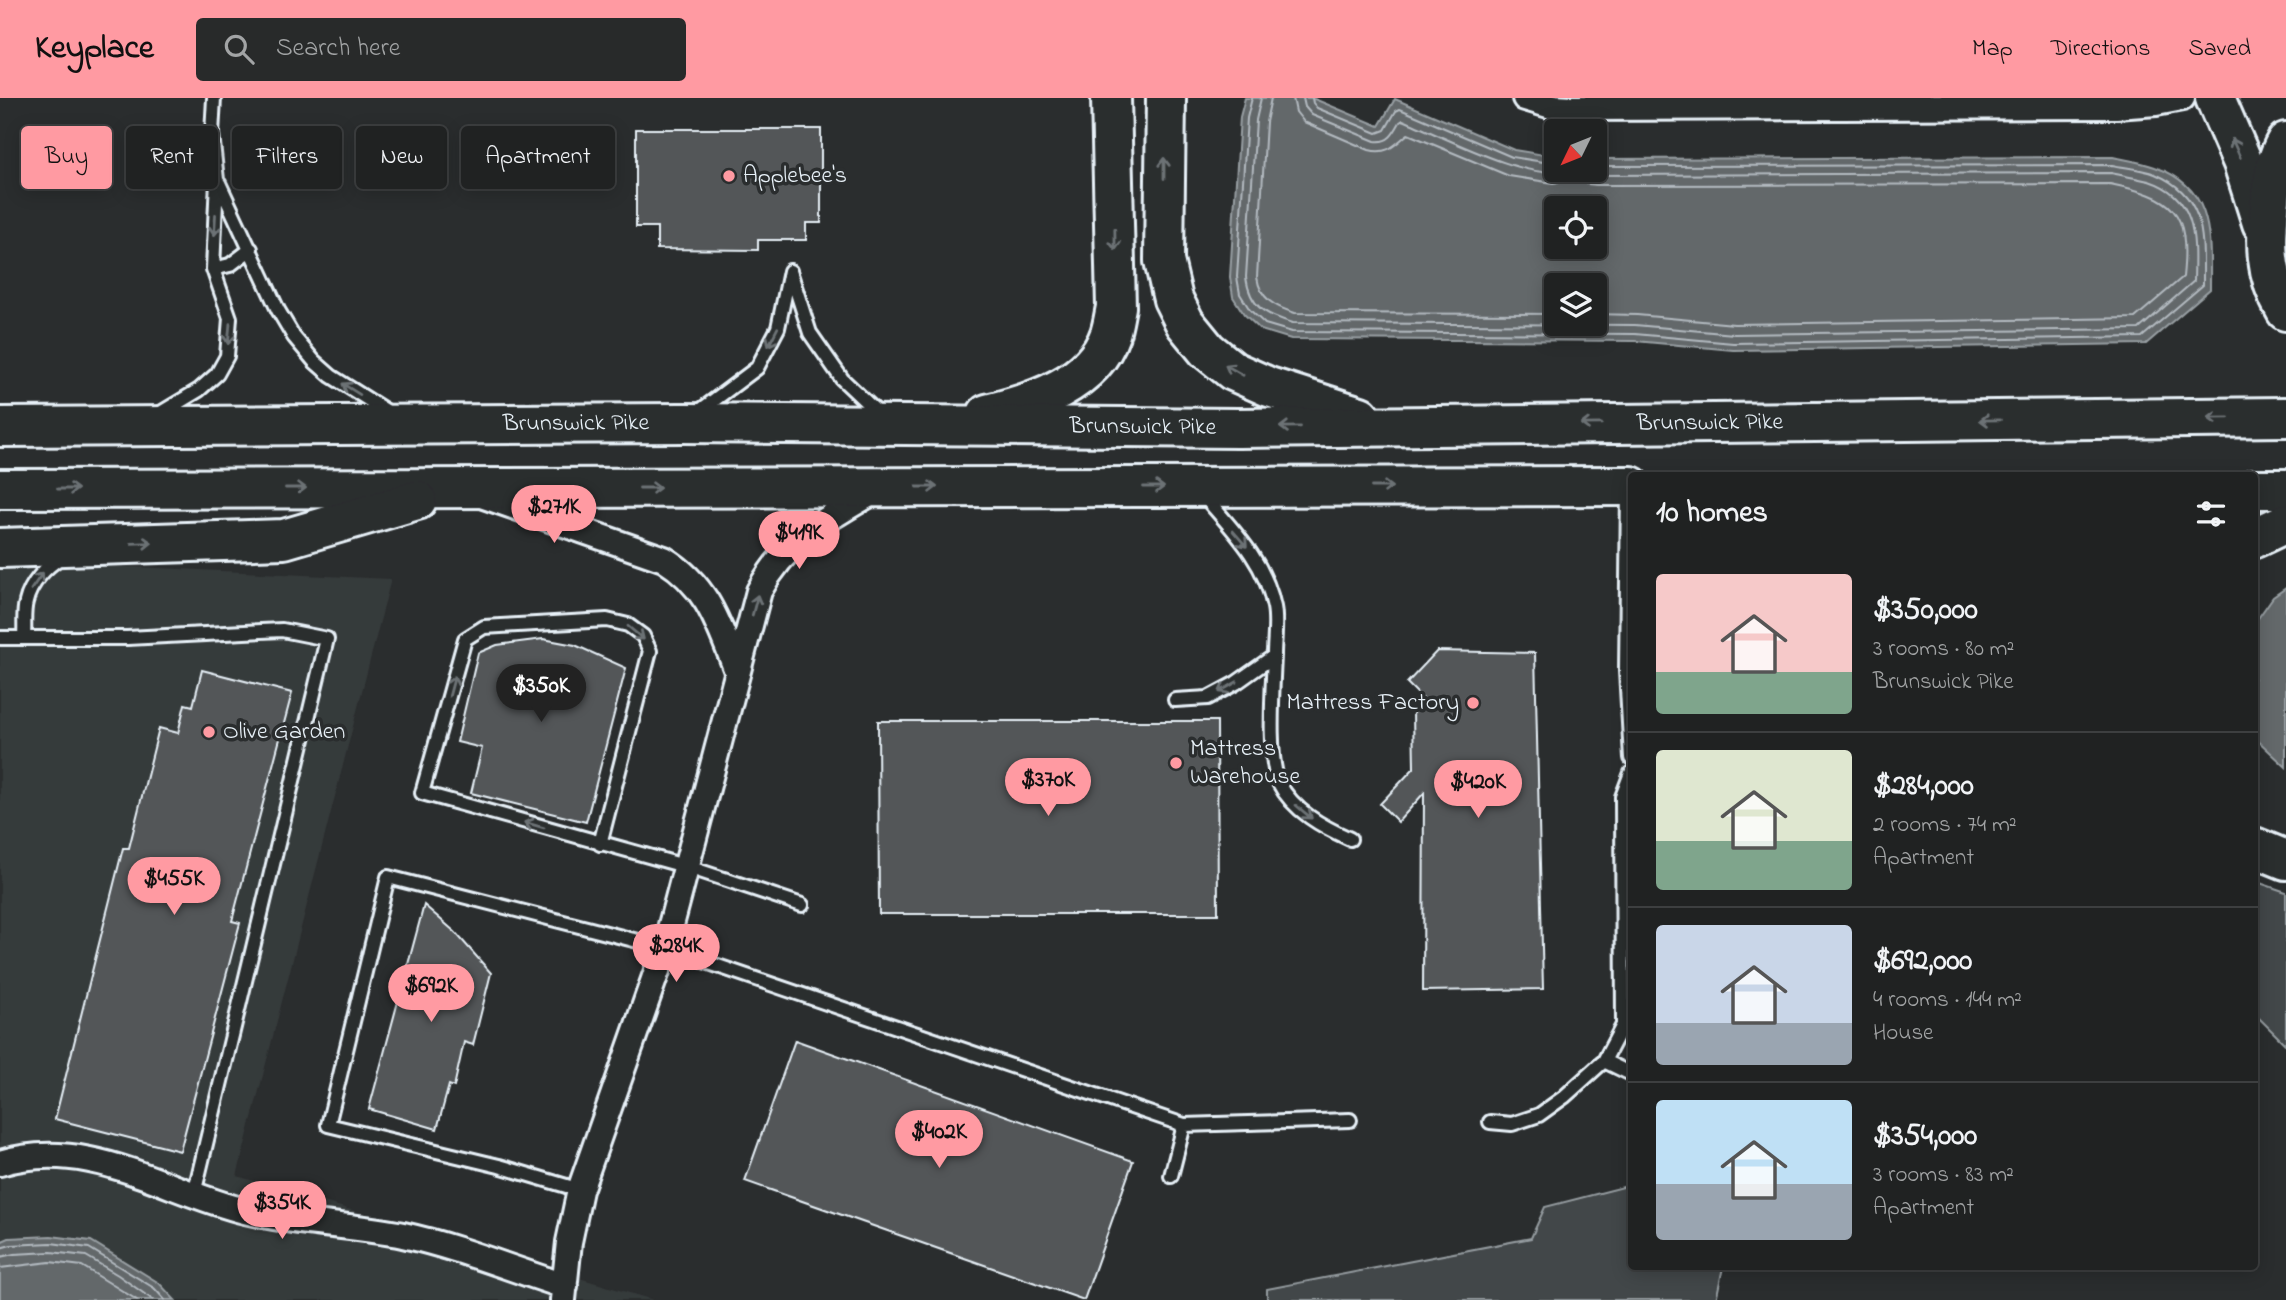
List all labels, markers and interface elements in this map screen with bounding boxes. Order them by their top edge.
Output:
search box [196,18,686,81]
text: Keyplace [35,25,154,73]
icon: search [220,30,258,68]
text: Search here [276,30,400,68]
text: Map [1972,32,2013,67]
text: Directions [2051,32,2150,67]
text: Saved [2188,32,2251,67]
north arrow [1544,119,1606,182]
map controls [1544,119,1607,336]
chip: Buy [21,126,112,189]
chip: Rent [126,126,218,189]
chip: Filters [232,126,342,189]
chip: New [356,126,447,189]
chip: Apartment [461,126,615,189]
one-way arrow [2229,137,2242,159]
one-way arrow [1157,156,1171,179]
place label: Applebee's [743,159,847,194]
marker: Applebee's [721,168,737,184]
button: locate [1544,196,1607,259]
one-way arrow [208,213,221,235]
one-way arrow [1108,228,1122,251]
button: layers [1544,273,1607,336]
one-way arrow [222,323,235,345]
one-way arrow [766,326,780,347]
one-way arrow [1224,363,1244,377]
one-way arrow [342,381,362,395]
street label: Brunswick Pike [1635,405,1784,441]
street label: Brunswick Pike [502,406,650,442]
street label: Brunswick Pike [1068,409,1217,445]
one-way arrow [2207,411,2230,425]
one-way arrow [1979,413,2002,427]
one-way arrow [1580,417,1603,431]
one-way arrow [1279,420,1302,434]
one-way arrow [915,480,938,494]
one-way arrow [1142,480,1165,494]
one-way arrow [1370,480,1393,494]
one-way arrow [284,481,307,495]
one-way arrow [638,481,661,495]
one-way arrow [56,482,79,496]
pin: $271K [505,486,603,545]
text: $271K [527,491,581,524]
text: 10 homes [1656,492,1768,536]
icon: filters [2192,495,2230,533]
pin: $419K [750,512,848,571]
text: $419K [775,517,823,550]
one-way arrow [1232,529,1248,547]
one-way arrow [130,537,153,550]
one-way arrow [29,572,44,591]
text: $350,000 [1873,589,1978,633]
one-way arrow [749,595,762,617]
icon: home [1712,602,1796,686]
one-way arrow [627,625,645,641]
text: 3 rooms · 80 m² [1873,633,2014,666]
pin: $350K [492,664,590,724]
text: Brunswick Pike [1873,666,2013,699]
text: $350K [512,670,570,703]
one-way arrow [446,675,459,698]
one-way arrow [1218,681,1239,694]
place label: Mattress Factory [1286,686,1459,722]
marker: Mattress Factory [1465,695,1481,711]
place label: Olive Garden [223,715,345,750]
marker: Olive Garden [201,724,217,740]
place label: Mattress Warehouse [1190,732,1301,795]
marker: Mattress Warehouse [1168,755,1184,771]
pin: $370K [999,758,1097,818]
pin: $420K [1429,760,1527,820]
text: $370K [1021,764,1075,797]
text: $284,000 [1873,765,1974,809]
text: $420K [1450,766,1506,799]
icon: home [1712,778,1796,862]
one-way arrow [1295,804,1313,820]
text: 2 rooms · 74 m² [1873,809,2017,842]
one-way arrow [523,818,546,831]
text: Apartment [1873,842,1974,875]
pin: $455K [125,858,223,917]
text: $455K [144,863,204,896]
pin: $284K [627,924,725,984]
text: $284K [649,930,703,963]
text: $692,000 [1873,940,1972,984]
icon: home [1712,953,1796,1037]
pin: $692K [382,964,480,1024]
text: $692K [404,970,458,1003]
text: 4 rooms · 144 m² [1873,984,2022,1017]
text: House [1873,1017,1933,1050]
pin: $402K [890,1110,988,1170]
text: $354,000 [1873,1115,1977,1159]
text: $402K [911,1116,967,1149]
icon: home [1712,1128,1796,1212]
text: 3 rooms · 83 m² [1873,1159,2014,1192]
pin: $354K [233,1182,331,1241]
text: $354K [253,1187,311,1220]
text: Apartment [1873,1192,1974,1225]

